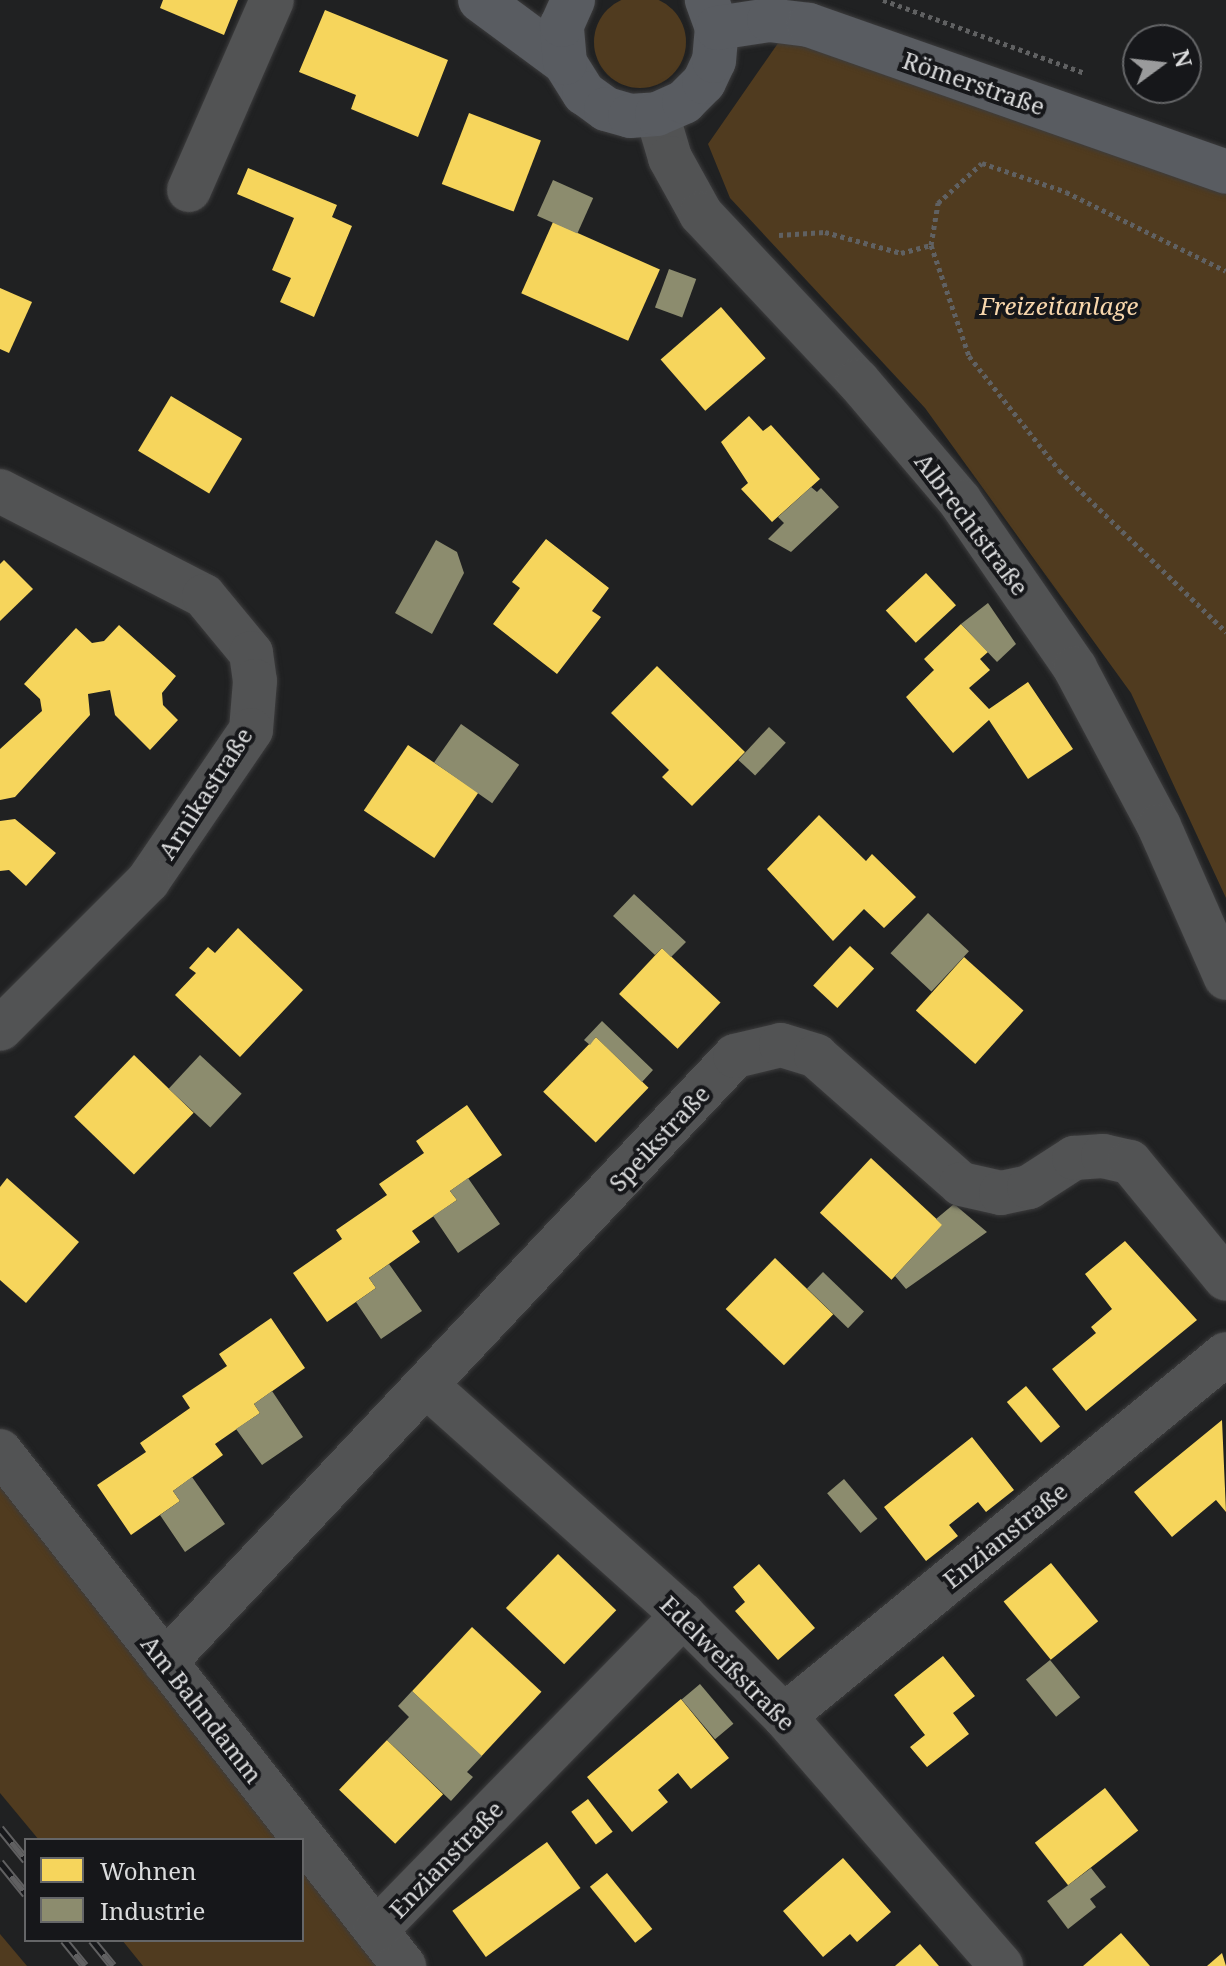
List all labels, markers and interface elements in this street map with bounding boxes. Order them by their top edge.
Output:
north arrow [1122,24,1202,104]
street label: Römerstraße [899,45,1049,121]
text: N [1167,46,1200,71]
park label: Freizeitanlage [980,292,1138,320]
street label: Albrechtstraße [909,447,1035,601]
street label: Arnikastraße [152,722,258,864]
street label: Speikstraße [603,1079,715,1197]
street label: Enzianstraße [937,1476,1073,1594]
street label: Edelweißstraße [655,1590,801,1736]
street label: Am Bahndamm [135,1629,269,1789]
street label: Enzianstraße [383,1795,509,1923]
legend [24,1838,304,1942]
text: Wohnen [100,1854,197,1887]
text: Industrie [100,1894,205,1927]

